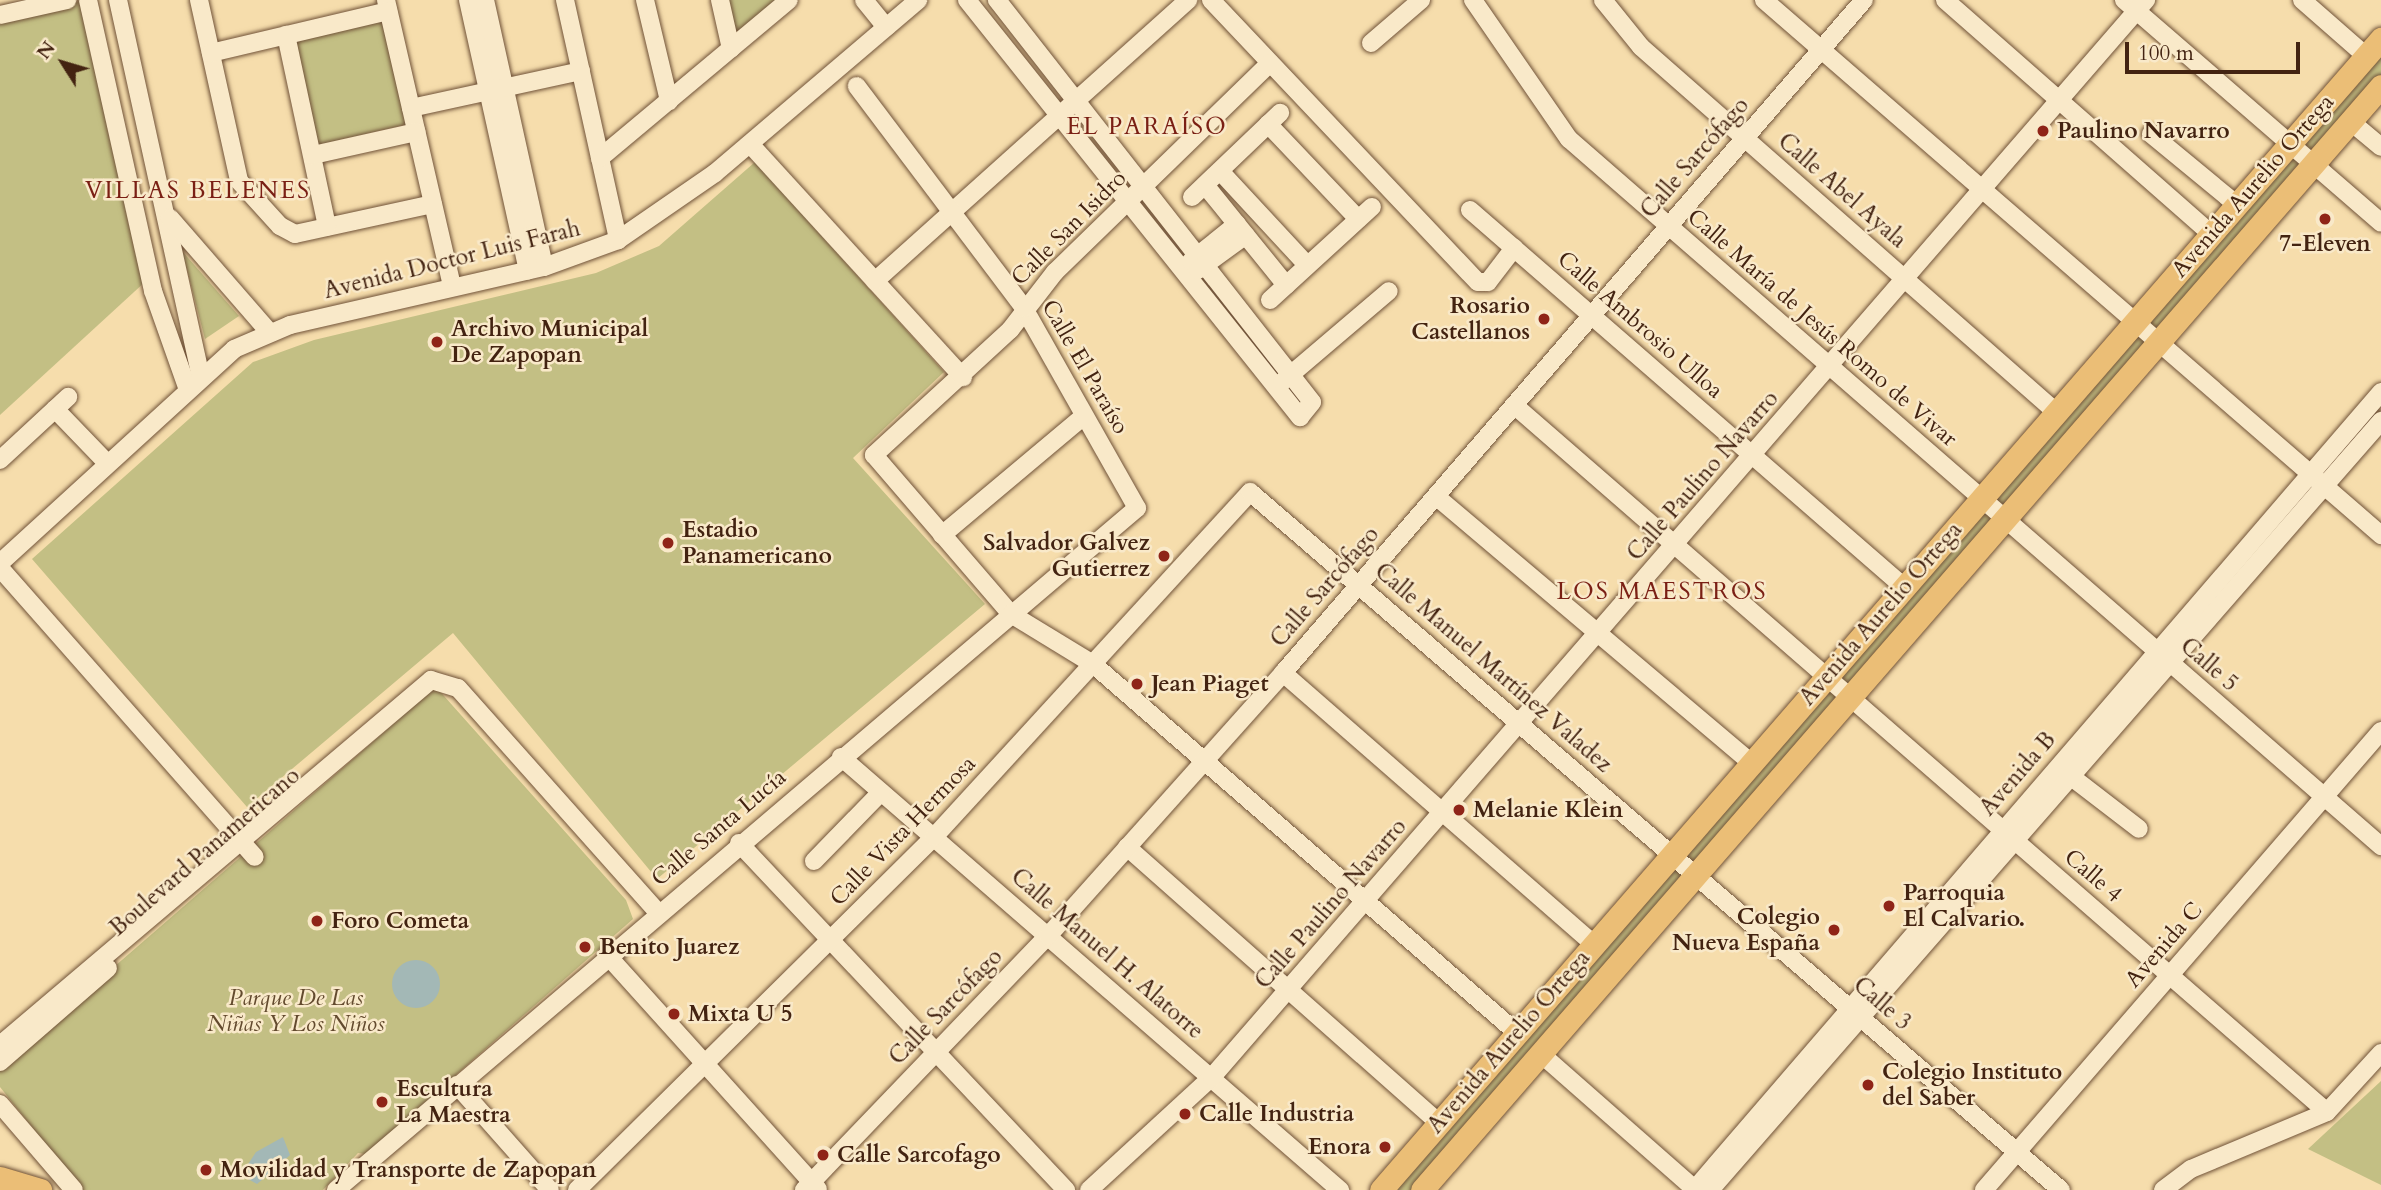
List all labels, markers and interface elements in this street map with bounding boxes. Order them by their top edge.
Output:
north arrow [28,28,98,98]
scale bar [2129,28,2304,72]
text: N [31,36,62,65]
text: 100 m [2138,39,2194,68]
street label: Avenida Aurelio Ortega [2166,89,2340,283]
street label: Calle Sarcófago [1635,92,1755,224]
district label: EL PARAÍSO [1067,113,1227,141]
place label: Paulino Navarro [2057,117,2230,145]
marker: Paulino Navarro [2035,123,2051,139]
street label: Calle Abel Ayala [1772,128,1912,254]
street label: Calle San Isidro [1006,165,1132,291]
district label: VILLAS BELENES [87,177,309,205]
street label: Calle María de Jesús Romo de Vivar [1682,203,1962,453]
marker: 7-Eleven [2317,211,2333,227]
street label: Avenida Doctor Luis Farah [321,215,583,305]
place label: 7-Eleven [2279,230,2371,258]
street label: Calle Ambrosio Ulloa [1552,246,1728,404]
place label: Rosario Castellanos [1411,292,1530,346]
street label: Calle El Paraíso [1035,295,1135,439]
marker: Rosario Castellanos [1536,311,1552,327]
place label: Archivo Municipal De Zapopan [451,315,648,369]
marker: Archivo Municipal De Zapopan [429,334,445,350]
street label: Calle Paulino Navarro [1622,385,1784,567]
place label: Estadio Panamericano [682,516,832,570]
street label: Avenida Aurelio Ortega [1794,517,1968,711]
street label: Calle Sarcófago [1265,521,1385,653]
place label: Salvador Galvez Gutierrez [983,529,1150,583]
marker: Estadio Panamericano [660,535,676,551]
marker: Salvador Galvez Gutierrez [1156,548,1172,564]
street label: Calle Manuel Martínez Valadez [1369,558,1617,778]
district label: LOS MAESTROS [1558,578,1766,606]
street label: Calle 5 [2174,632,2244,698]
place label: Jean Piaget [1151,670,1269,698]
marker: Jean Piaget [1129,676,1145,692]
street label: Avenida B [1974,726,2062,822]
street label: Calle Vista Hermosa [824,750,982,912]
street label: Boulevard Panamericano [104,762,306,942]
street label: Calle Santa Lucía [646,764,792,892]
place label: Melanie Klein [1473,796,1623,824]
marker: Melanie Klein [1451,802,1467,818]
street label: Calle Paulino Navarro [1250,813,1412,995]
street label: Calle 4 [2058,843,2128,909]
street label: Calle Manuel H. Alatorre [1005,863,1209,1045]
place label: Parroquia El Calvario. [1903,879,2025,933]
street label: Avenida C [2119,897,2209,993]
marker: Parroquia El Calvario. [1881,898,1897,914]
place label: Colegio Nueva España [1672,903,1820,957]
place label: Foro Cometa [331,907,469,935]
marker: Foro Cometa [309,913,325,929]
marker: Colegio Nueva España [1826,922,1842,938]
place label: Benito Juarez [599,933,739,961]
marker: Benito Juarez [577,939,593,955]
street label: Calle Sarcófago [884,943,1008,1071]
street label: Avenida Aurelio Ortega [1422,945,1596,1139]
street label: Calle 3 [1847,971,1917,1037]
park label: Parque De Las Niñas Y Los Niños [207,984,385,1038]
place label: Mixta U 5 [688,1000,793,1028]
marker: Mixta U 5 [666,1006,682,1022]
place label: Colegio Instituto del Saber [1882,1058,2062,1112]
place label: Escultura La Maestra [396,1075,511,1129]
marker: Colegio Instituto del Saber [1860,1077,1876,1093]
marker: Escultura La Maestra [374,1094,390,1110]
place label: Calle Industria [1199,1100,1354,1128]
marker: Calle Industria [1177,1106,1193,1122]
place label: Enora [1308,1133,1371,1161]
marker: Enora [1377,1139,1393,1155]
place label: Calle Sarcofago [837,1141,1001,1169]
marker: Calle Sarcofago [815,1147,831,1163]
place label: Movilidad y Transporte de Zapopan [220,1156,597,1184]
marker: Movilidad y Transporte de Zapopan [198,1162,214,1178]

